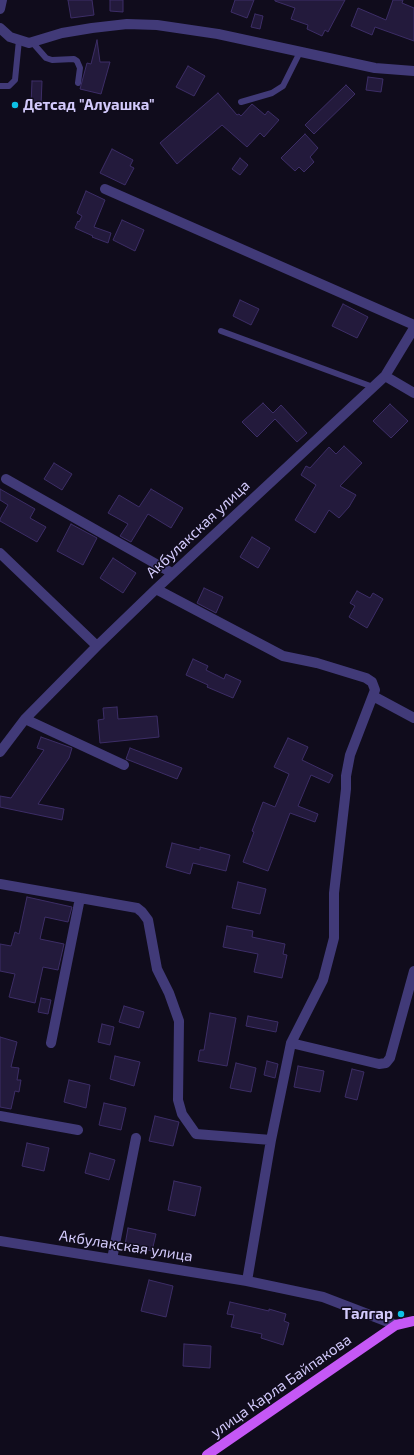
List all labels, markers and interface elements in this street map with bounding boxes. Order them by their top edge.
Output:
place label: Детсад "Алуашка" [23,96,155,114]
marker: Детсад "Алуашка" [10,100,20,110]
street label: Акбулакская улица [142,476,254,582]
street label: Акбулакская улица [58,1227,194,1265]
place label: Талгар [342,1305,393,1323]
marker: Талгар [396,1309,406,1319]
street label: улица Карла Байпакова [207,1331,355,1441]

